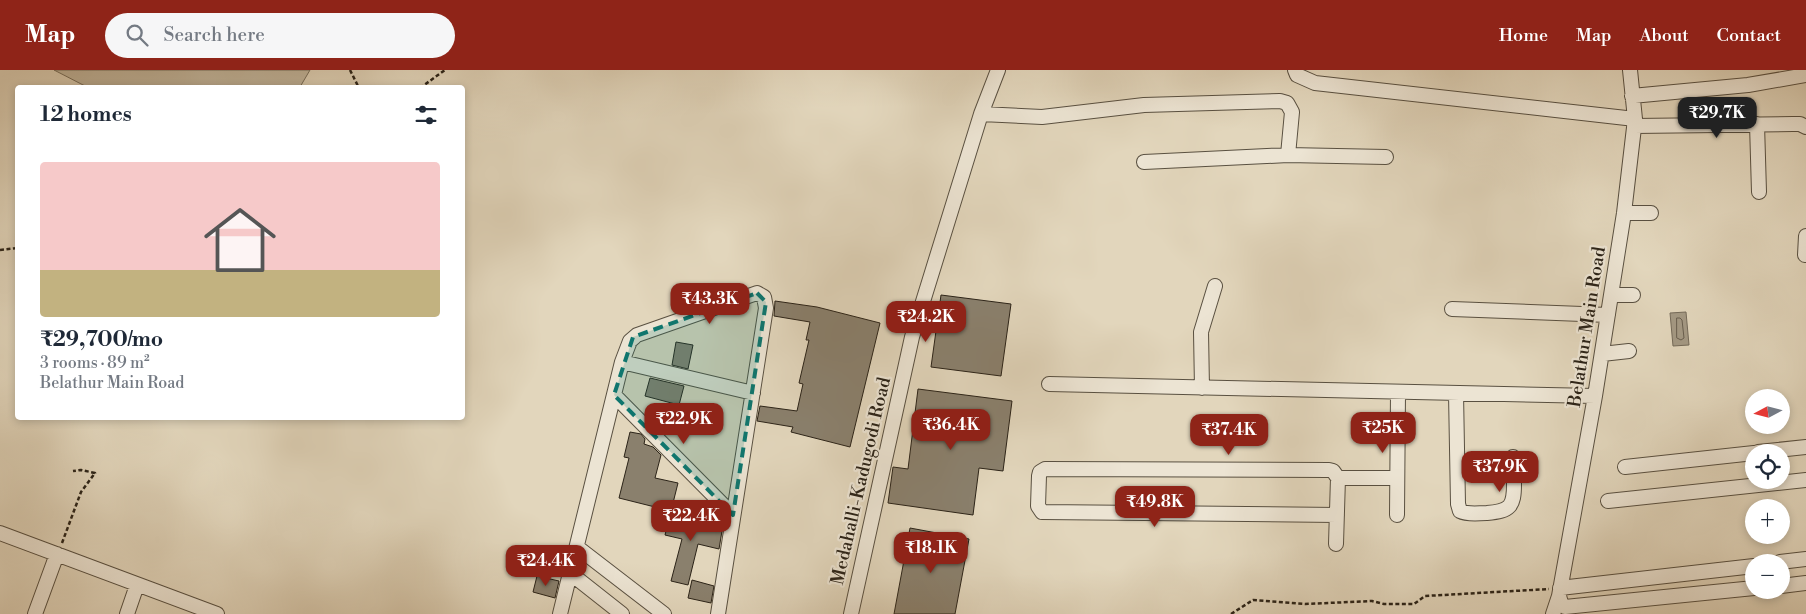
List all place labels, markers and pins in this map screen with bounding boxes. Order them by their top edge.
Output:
pin: ₹29.7K [1676,97,1758,139]
pin: ₹43.3K [669,282,751,325]
pin: ₹24.2K [885,300,967,343]
pin: ₹22.9K [643,402,725,445]
pin: ₹36.4K [910,408,992,451]
pin: ₹25K [1353,412,1413,454]
pin: ₹37.4K [1188,414,1270,456]
pin: ₹37.9K [1459,450,1541,493]
pin: ₹49.8K [1114,486,1196,528]
pin: ₹22.4K [650,500,732,542]
pin: ₹18.1K [890,532,972,574]
pin: ₹24.4K [505,544,587,587]

